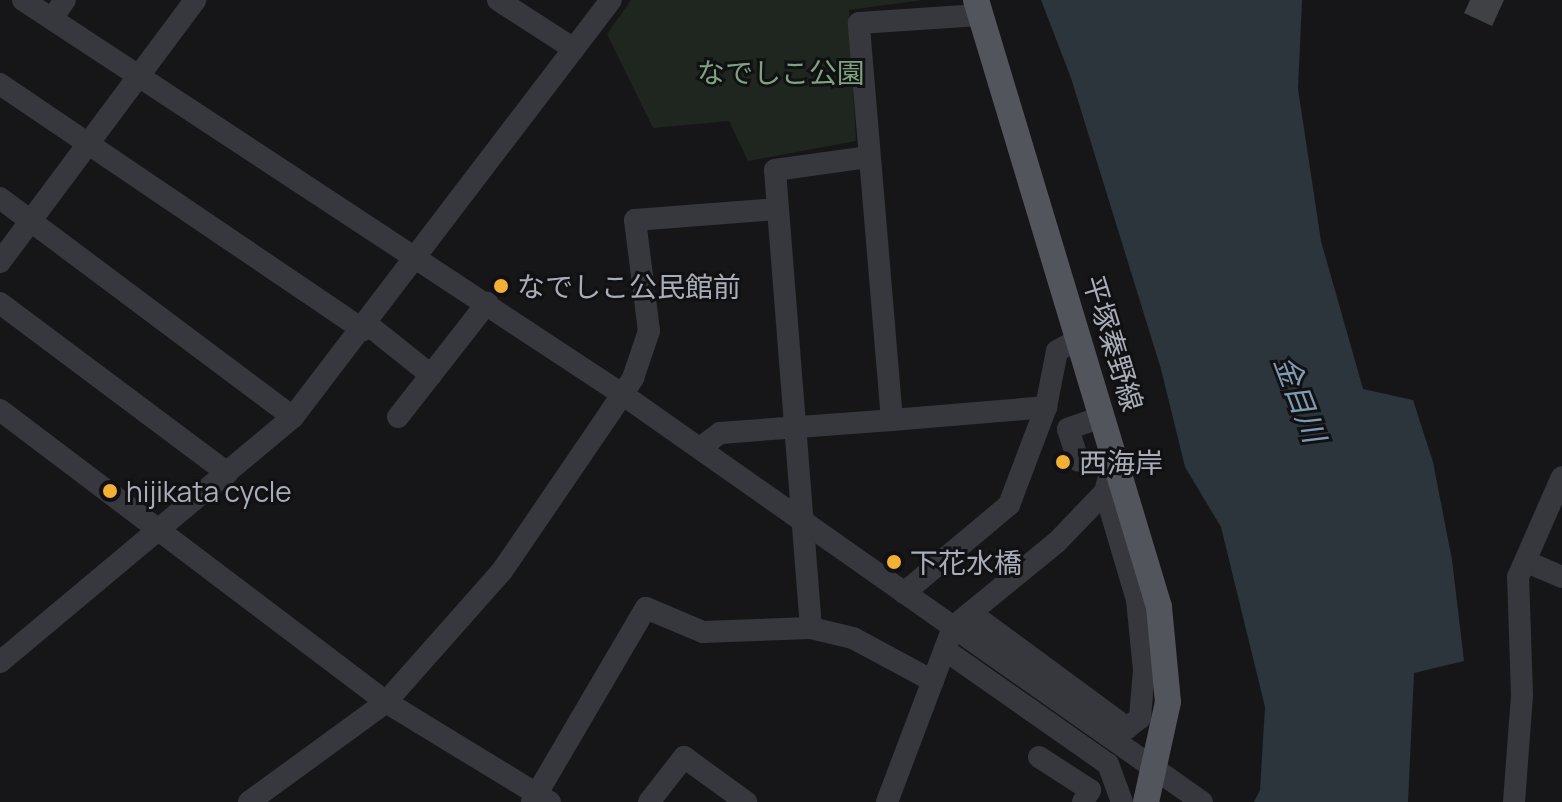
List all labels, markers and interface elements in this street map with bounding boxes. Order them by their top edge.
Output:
park label: なでしこ公園 [697,55,865,89]
place label: なでしこ公民館前 [517,269,741,303]
street label: 平塚秦野線 [1077,271,1151,415]
marker: なでしこ公民館前 [492,277,510,295]
water label: 金目川 [1267,351,1333,447]
place label: 西海岸 [1079,445,1163,479]
marker: 西海岸 [1054,453,1072,471]
place label: hijikata cycle [126,474,292,508]
marker: hijikata cycle [101,482,119,500]
place label: 下花水橋 [910,545,1022,579]
marker: 下花水橋 [885,553,903,571]

